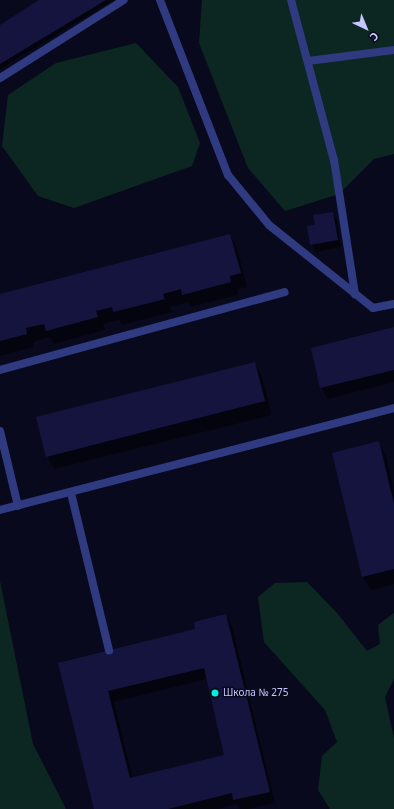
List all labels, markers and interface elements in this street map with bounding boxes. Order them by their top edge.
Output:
north arrow [346,8,386,48]
text: С [367,29,382,45]
place label: Школа № 275 [223,687,288,699]
marker: Школа № 275 [210,688,220,698]

